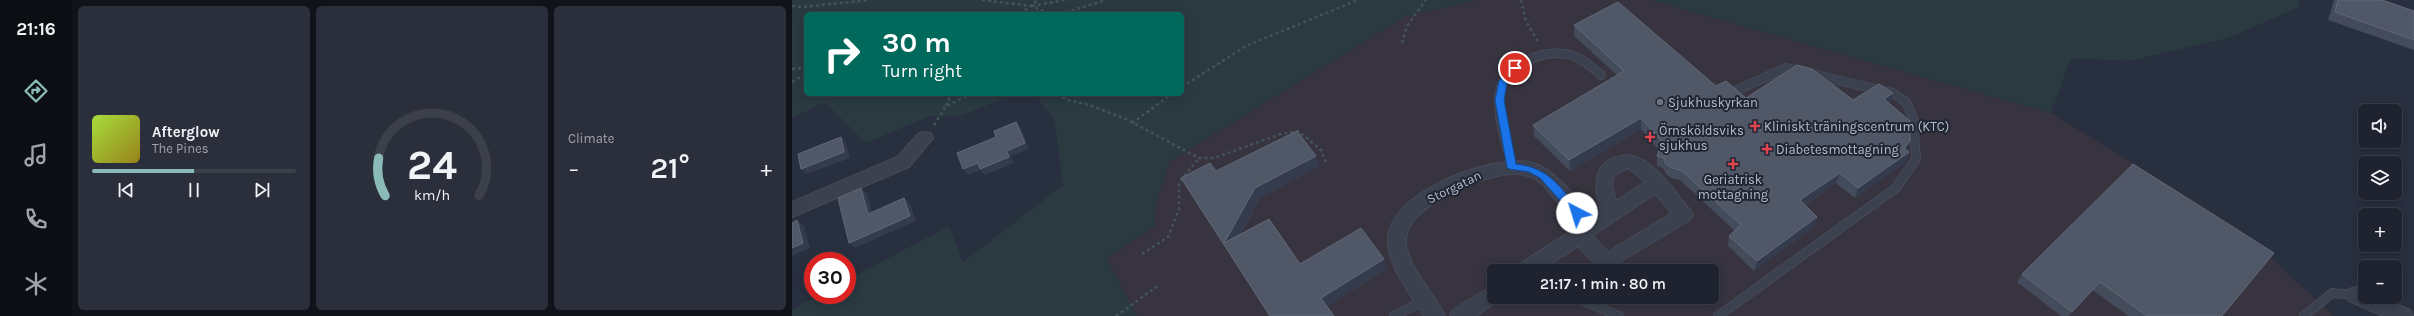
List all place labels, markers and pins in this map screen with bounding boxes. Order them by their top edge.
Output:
pin [1498,51,1532,85]
place label: Sjukhuskyrkan [1668,95,1758,110]
marker: Sjukhuskyrkan [1655,97,1665,107]
place label: Kliniskt träningscentrum (KTC) [1764,119,1949,134]
marker: Kliniskt träningscentrum (KTC) [1749,120,1761,132]
place label: Örnsköldsviks sjukhus [1659,122,1744,153]
marker: Örnsköldsviks sjukhus [1644,131,1656,143]
place label: Diabetesmottagning [1776,142,1899,157]
marker: Diabetesmottagning [1761,143,1773,155]
marker: Geriatrisk mottagning [1727,158,1739,170]
place label: Geriatrisk mottagning [1698,172,1769,202]

